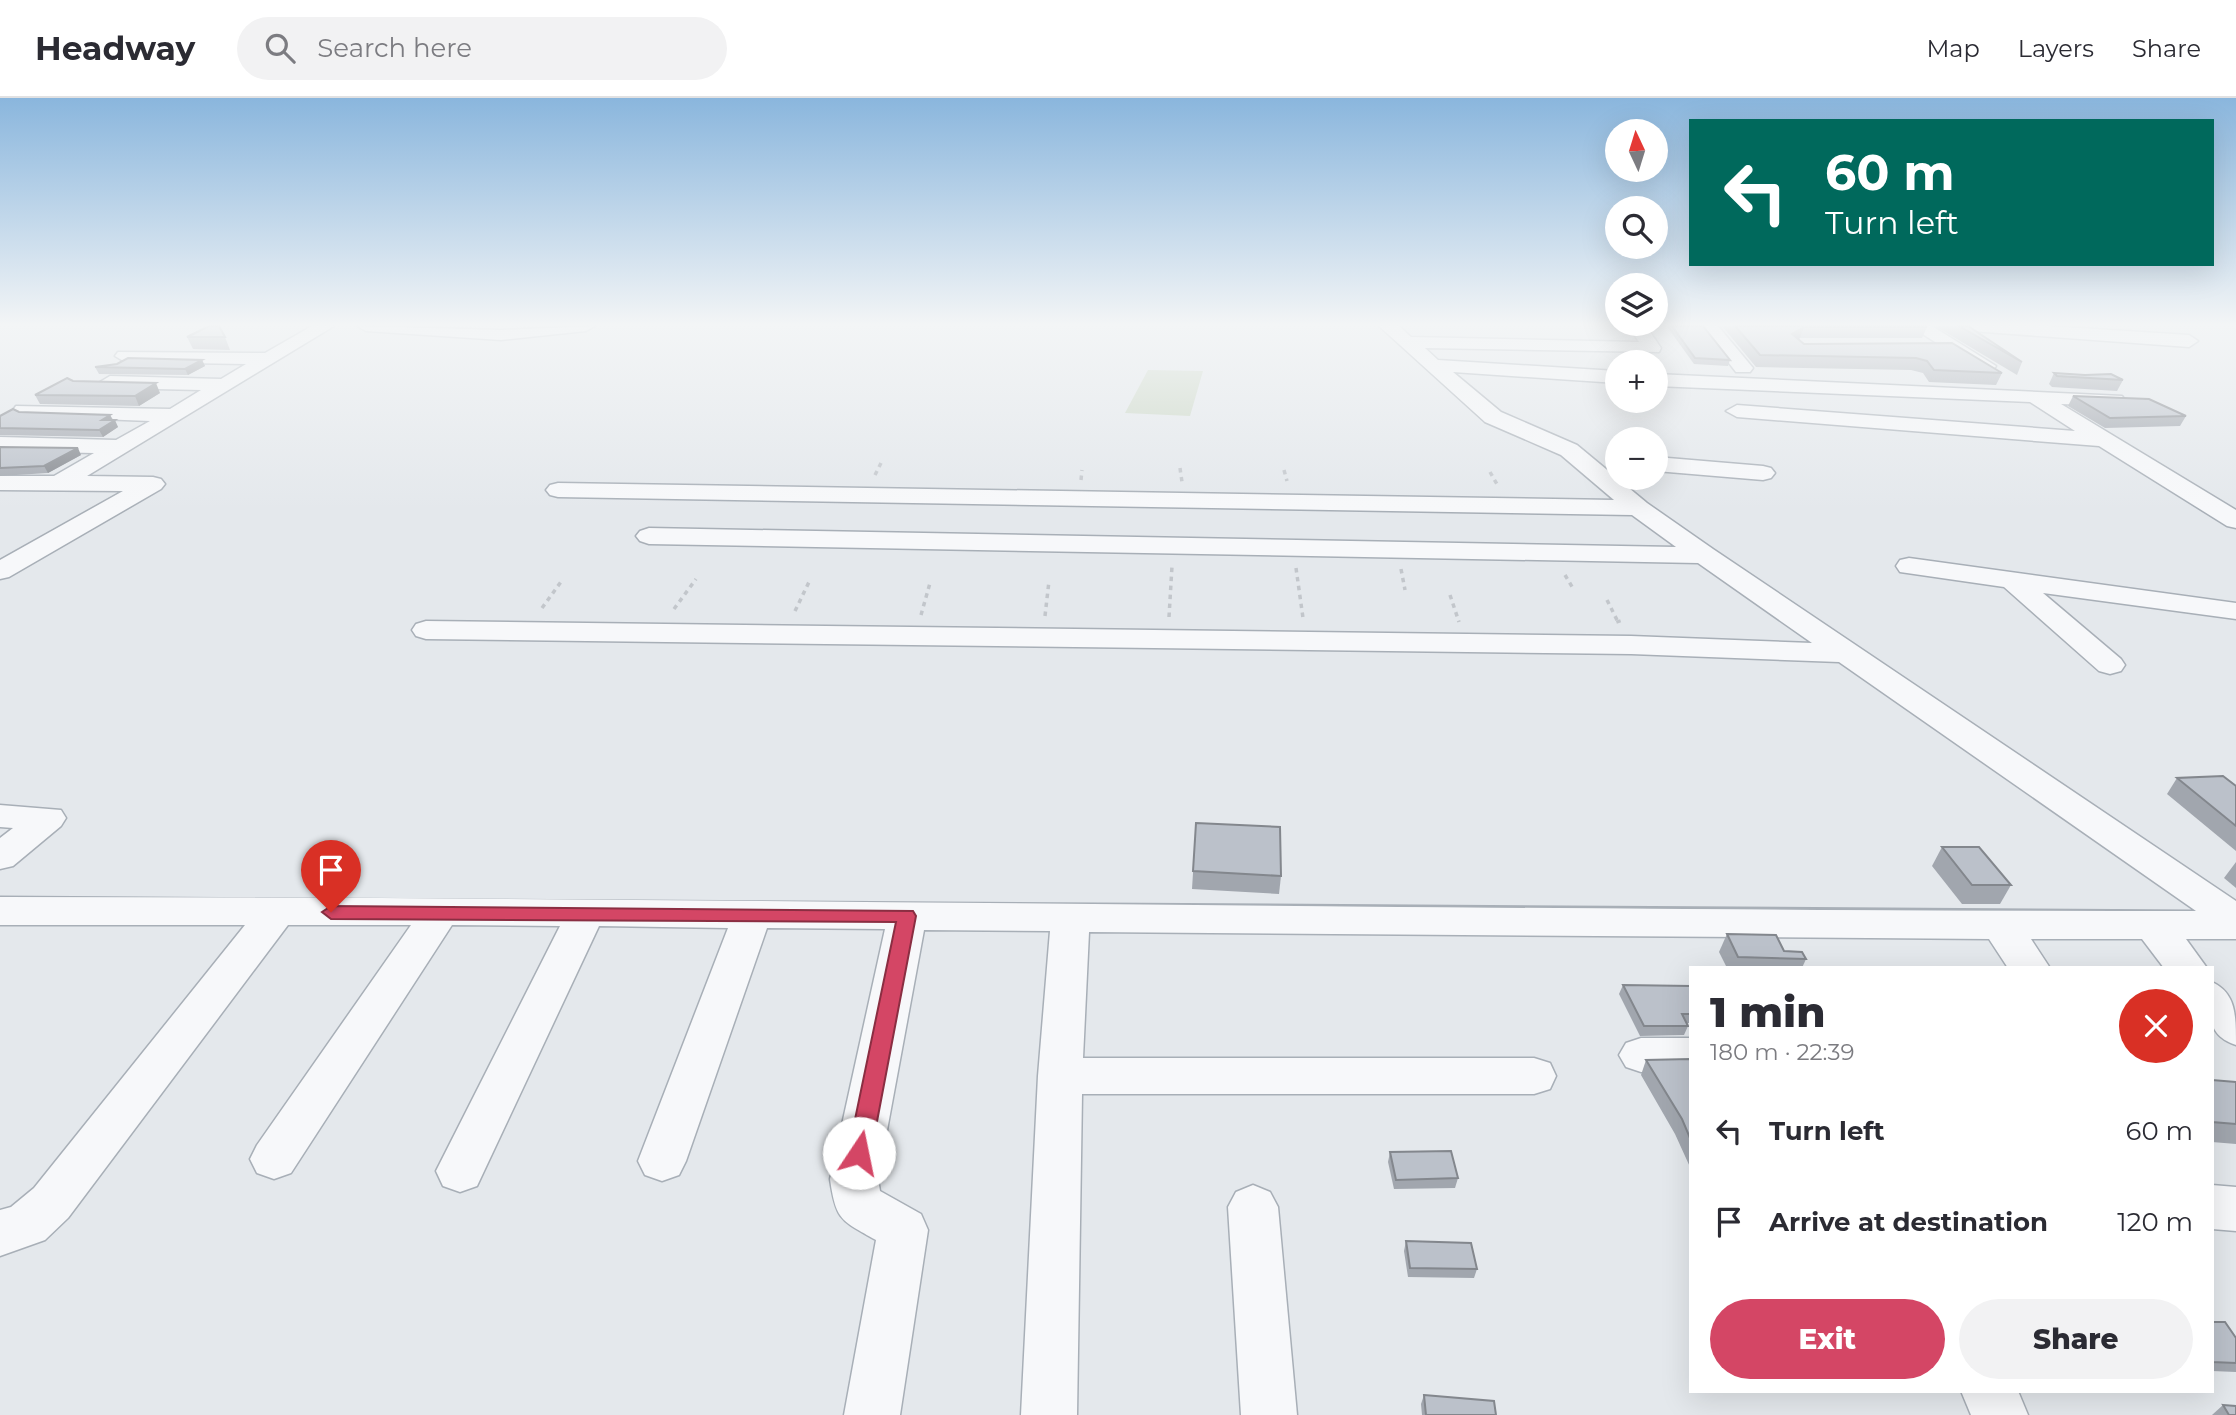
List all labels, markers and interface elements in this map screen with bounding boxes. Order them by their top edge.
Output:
search box [237,17,727,80]
text: Headway [35,28,195,68]
icon: search [261,29,299,67]
text: Search here [317,32,472,64]
text: Map [1926,34,1980,63]
text: Layers [2018,34,2094,63]
text: Share [2132,34,2201,63]
north arrow [1605,119,1668,182]
map controls [1605,119,1668,490]
text: 60 m [1825,143,1955,202]
icon: left [1710,147,1801,238]
button: search [1605,196,1668,259]
text: Turn left [1825,203,1959,242]
button: layers [1605,273,1668,336]
button: + [1605,350,1668,413]
button: − [1605,427,1668,490]
pin [301,840,361,912]
icon: arrive [312,851,350,889]
text: 1 min [1710,986,1826,1038]
button: close [2119,989,2193,1063]
text: 180 m · 22:39 [1710,1038,1854,1066]
icon: left [1710,1112,1748,1150]
text: Turn left [1769,1115,1885,1147]
text: 60 m [2126,1115,2193,1147]
position arrow [822,1116,896,1190]
icon: arrive [1710,1203,1748,1241]
text: Arrive at destination [1769,1206,2048,1238]
text: 120 m [2117,1206,2193,1238]
button: Exit [1710,1299,1945,1379]
button: Share [1959,1299,2193,1379]

